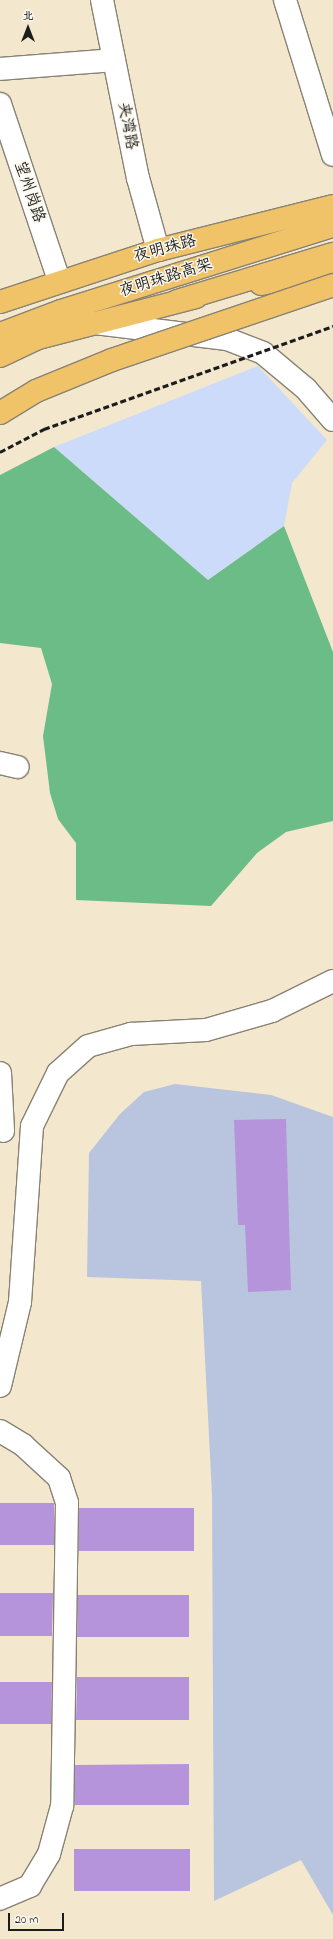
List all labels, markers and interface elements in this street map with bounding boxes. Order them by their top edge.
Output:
north arrow [8,8,48,48]
text: 北 [23,8,34,24]
street label: 夹湾路 [113,101,141,151]
street label: 望州岗路 [10,159,48,225]
street label: 夜明珠路 [132,231,198,267]
street label: 夜明珠路高架 [117,255,215,301]
scale bar [10,1905,66,1931]
text: 20 m [15,1911,38,1929]

